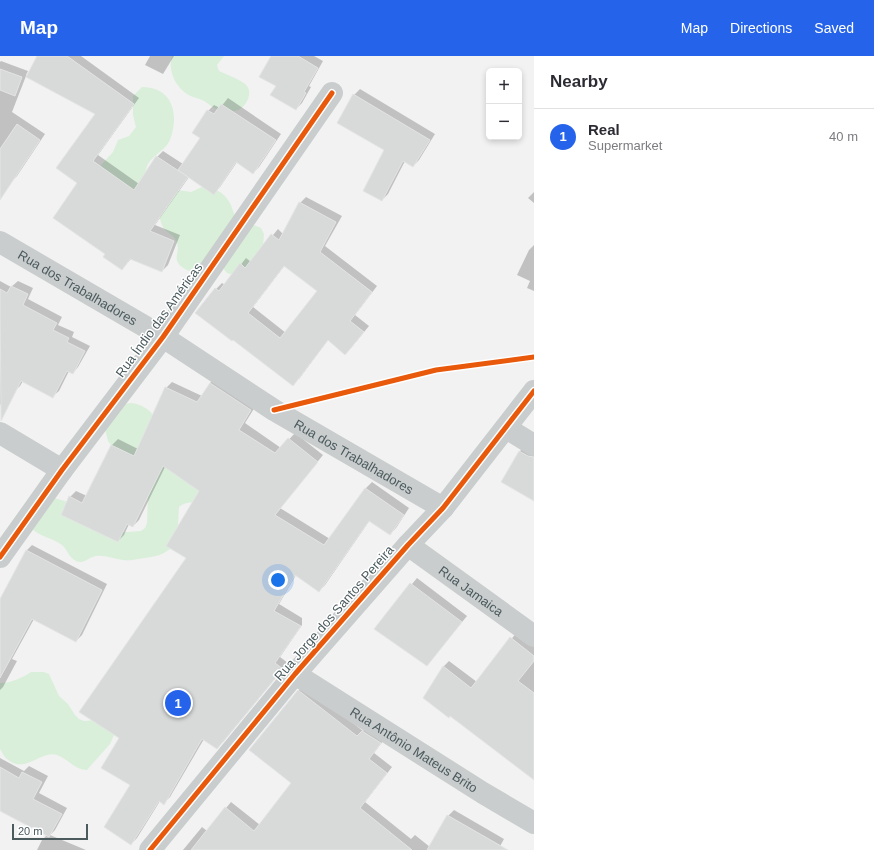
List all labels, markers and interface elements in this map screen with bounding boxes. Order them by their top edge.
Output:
text: Map [20,17,58,38]
text: Map [681,20,708,36]
text: Directions [730,20,792,36]
text: Saved [814,20,854,36]
map controls [486,68,522,140]
button: + [486,68,522,104]
text: Nearby [550,72,608,91]
button: − [486,104,522,140]
text: Real [588,121,620,138]
text: 1 [559,129,567,144]
text: 40 m [829,129,858,144]
text: Supermarket [588,138,662,153]
street label: Rua dos Trabalhadores [16,247,140,328]
street label: Rua Índio das Américas [113,260,206,380]
street label: Rua dos Trabalhadores [292,416,417,497]
street label: Rua Jorge dos Santos Pereira [271,542,397,684]
street label: Rua Jamaica [436,562,507,619]
your location [268,570,288,590]
pin: 1 [165,688,191,718]
street label: Rua Antônio Mateus Brito [348,704,480,795]
scale bar [12,822,88,841]
text: 20 m [18,825,42,837]

